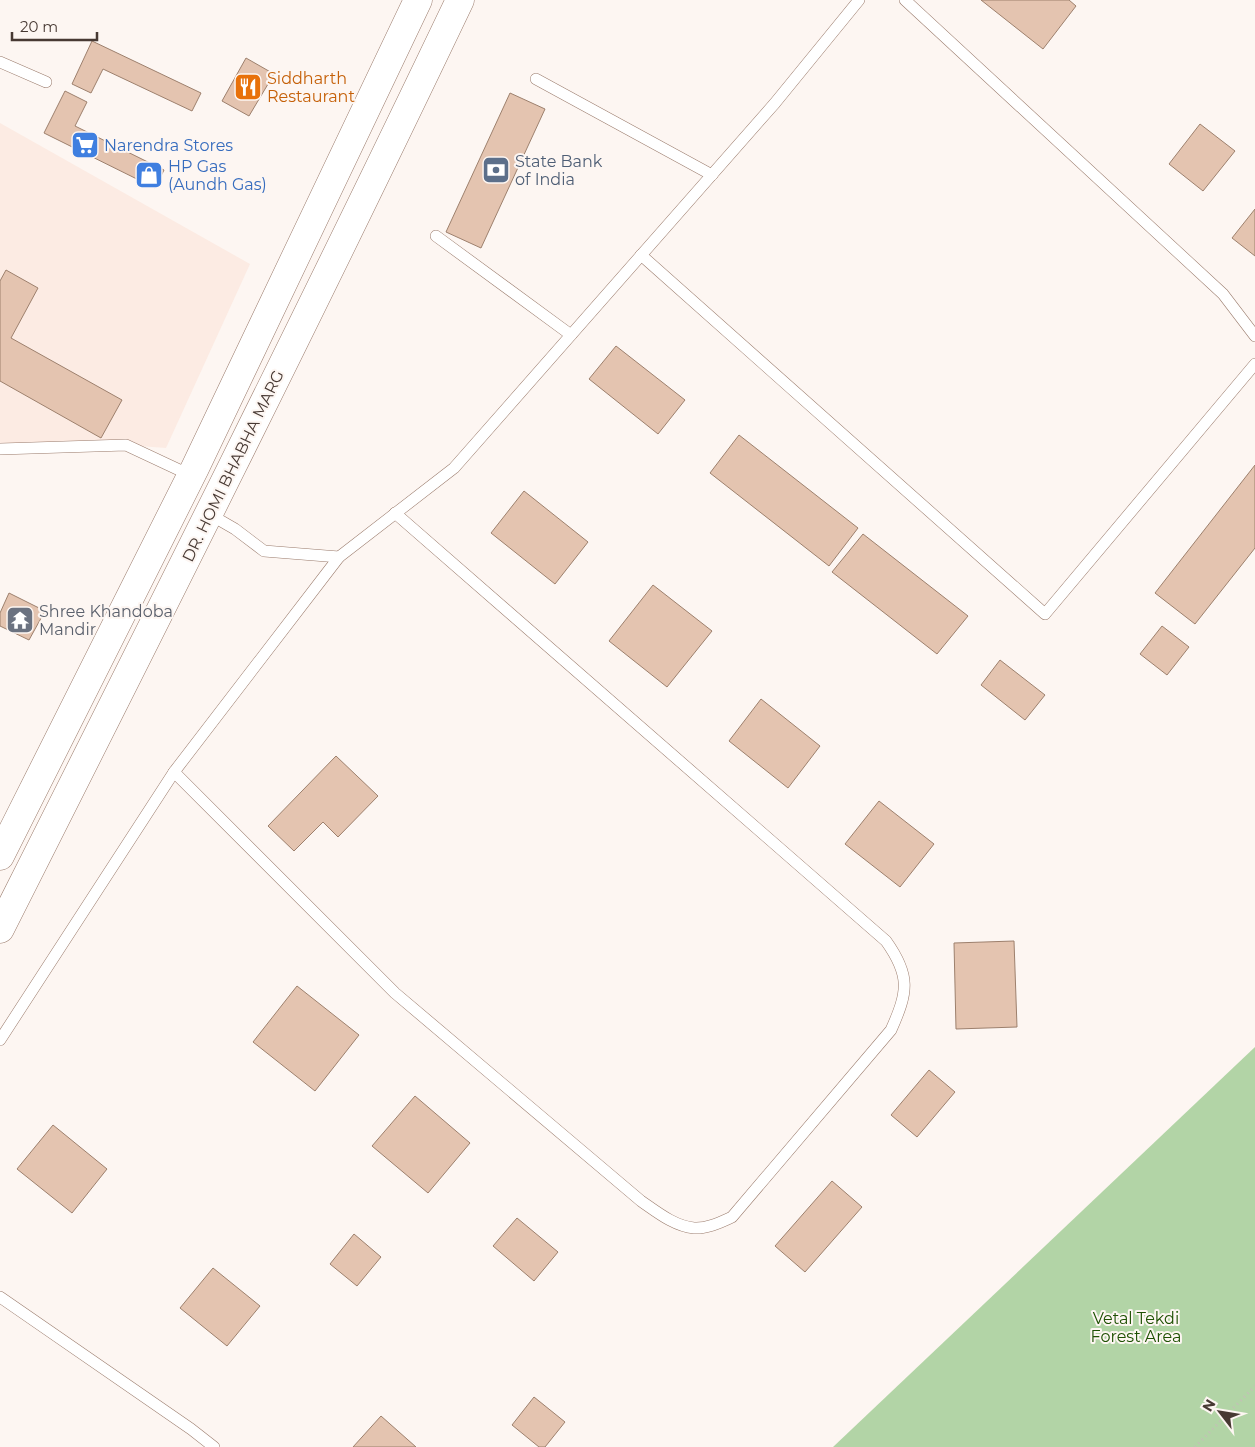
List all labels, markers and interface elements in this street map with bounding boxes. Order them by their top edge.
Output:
scale bar [12,10,98,42]
text: 20 m [20,17,58,36]
place label: Siddharth Restaurant [267,69,355,106]
restaurant icon: Siddharth Restaurant [233,72,263,102]
supermarket icon: Narendra Stores [70,130,100,160]
place label: Narendra Stores [104,136,233,155]
place label: State Bank of India [515,152,603,189]
bank icon: State Bank of India [481,155,511,185]
place label: HP Gas (Aundh Gas) [168,157,267,194]
shop icon: HP Gas (Aundh Gas) [134,160,164,190]
street label: DR. HOMI BHABHA MARG [178,367,288,565]
place label: Shree Khandoba Mandir [39,602,173,639]
temple icon: Shree Khandoba Mandir [5,605,35,635]
park label: Vetal Tekdi Forest Area [1091,1309,1181,1346]
north arrow [1195,1387,1245,1437]
text: N [1198,1396,1219,1415]

